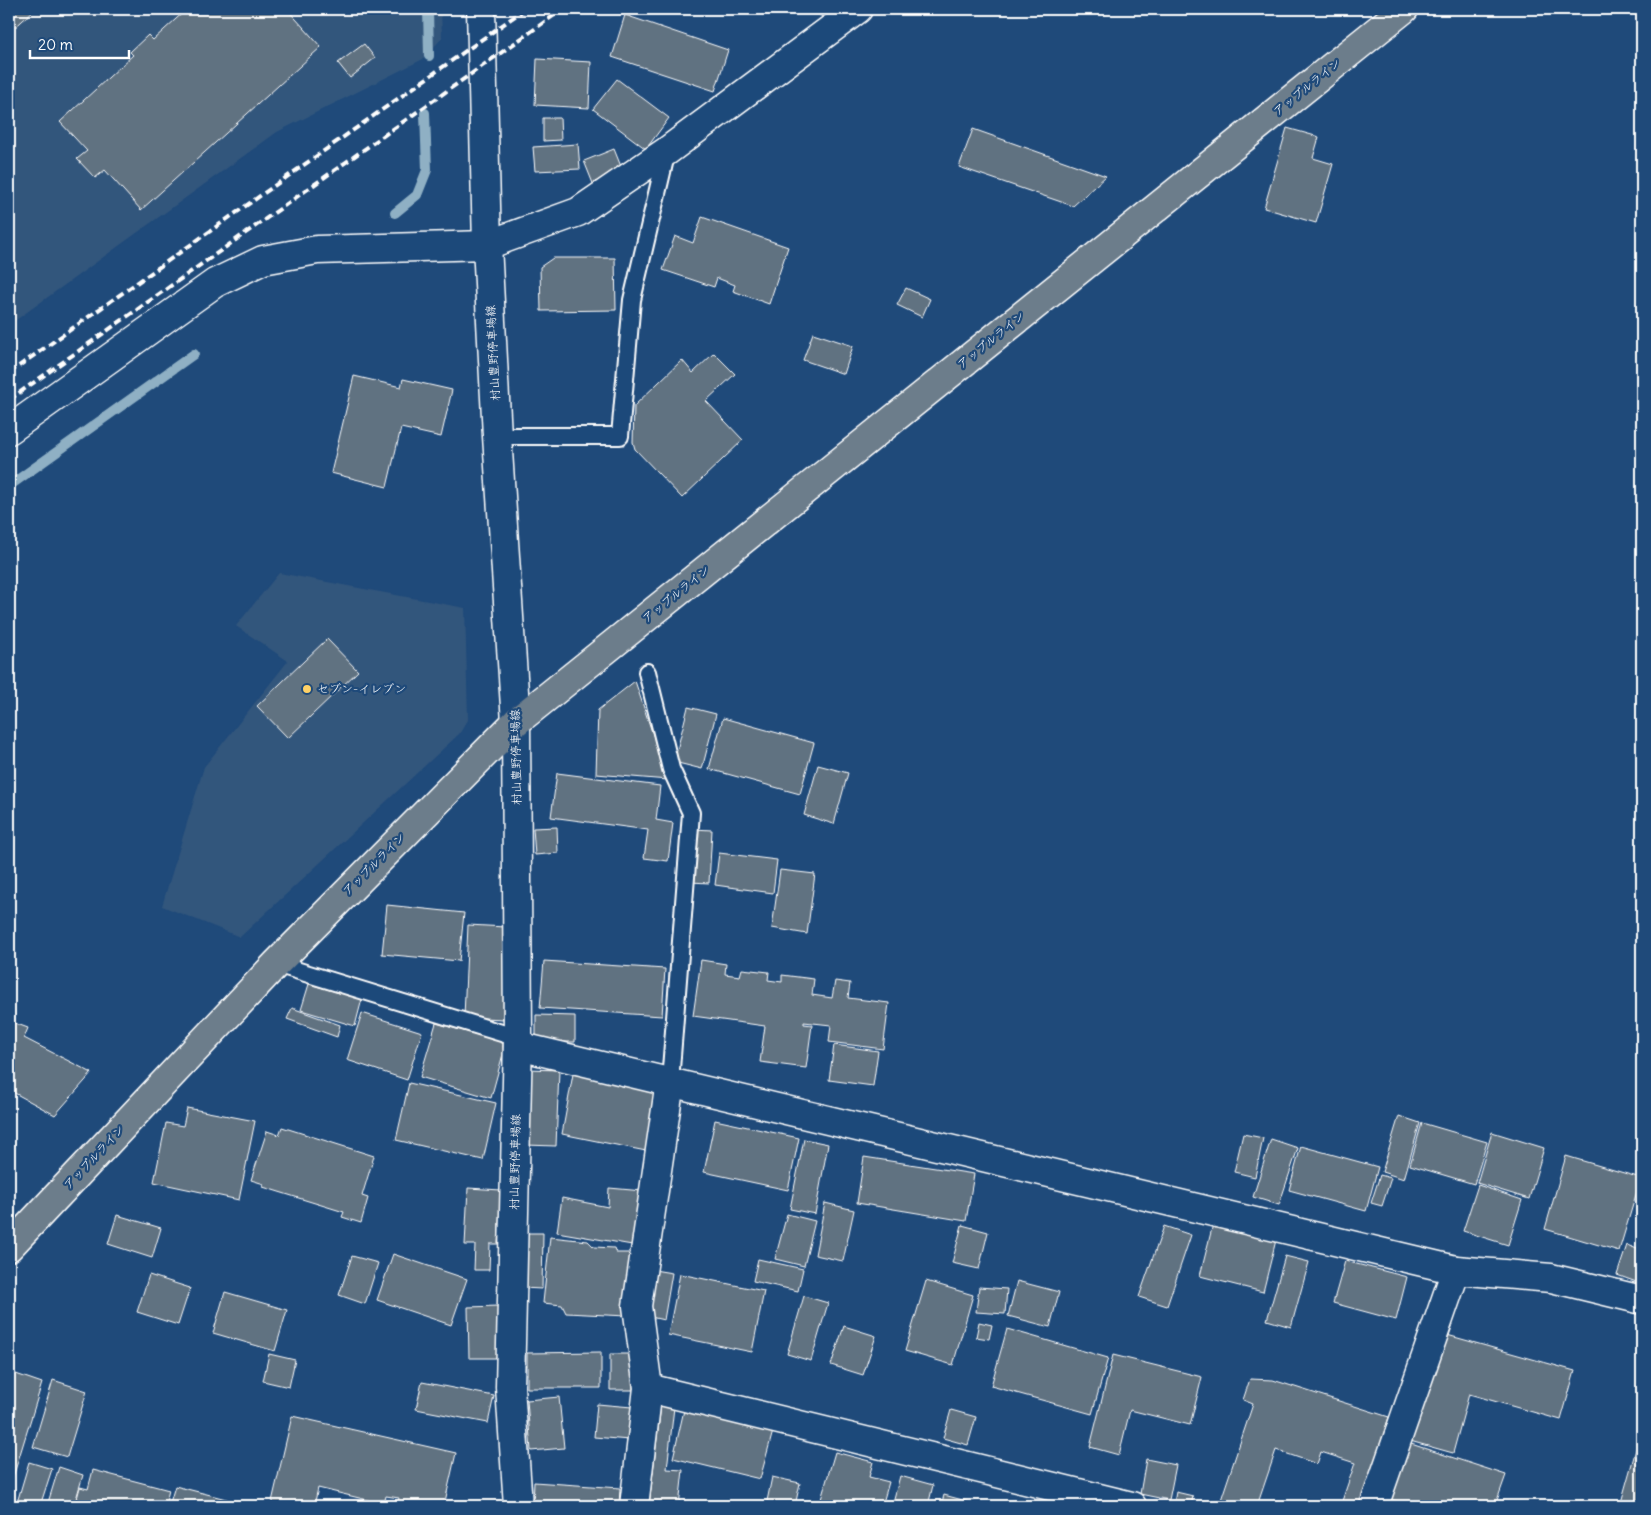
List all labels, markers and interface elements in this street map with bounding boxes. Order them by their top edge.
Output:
scale bar [30,28,129,60]
text: 20 m [38,35,73,54]
street label: アップルライン [1270,55,1344,118]
street label: 村山豊野停車場線 [482,305,503,401]
street label: アップルライン [954,308,1028,371]
street label: アップルライン [639,562,713,625]
place label: セブン-イレブン [317,681,406,696]
marker: セブン-イレブン [301,683,313,695]
street label: 村山豊野停車場線 [507,709,524,805]
street label: アップルライン [339,829,408,898]
street label: 村山豊野停車場線 [506,1114,523,1210]
street label: アップルライン [60,1121,127,1192]

